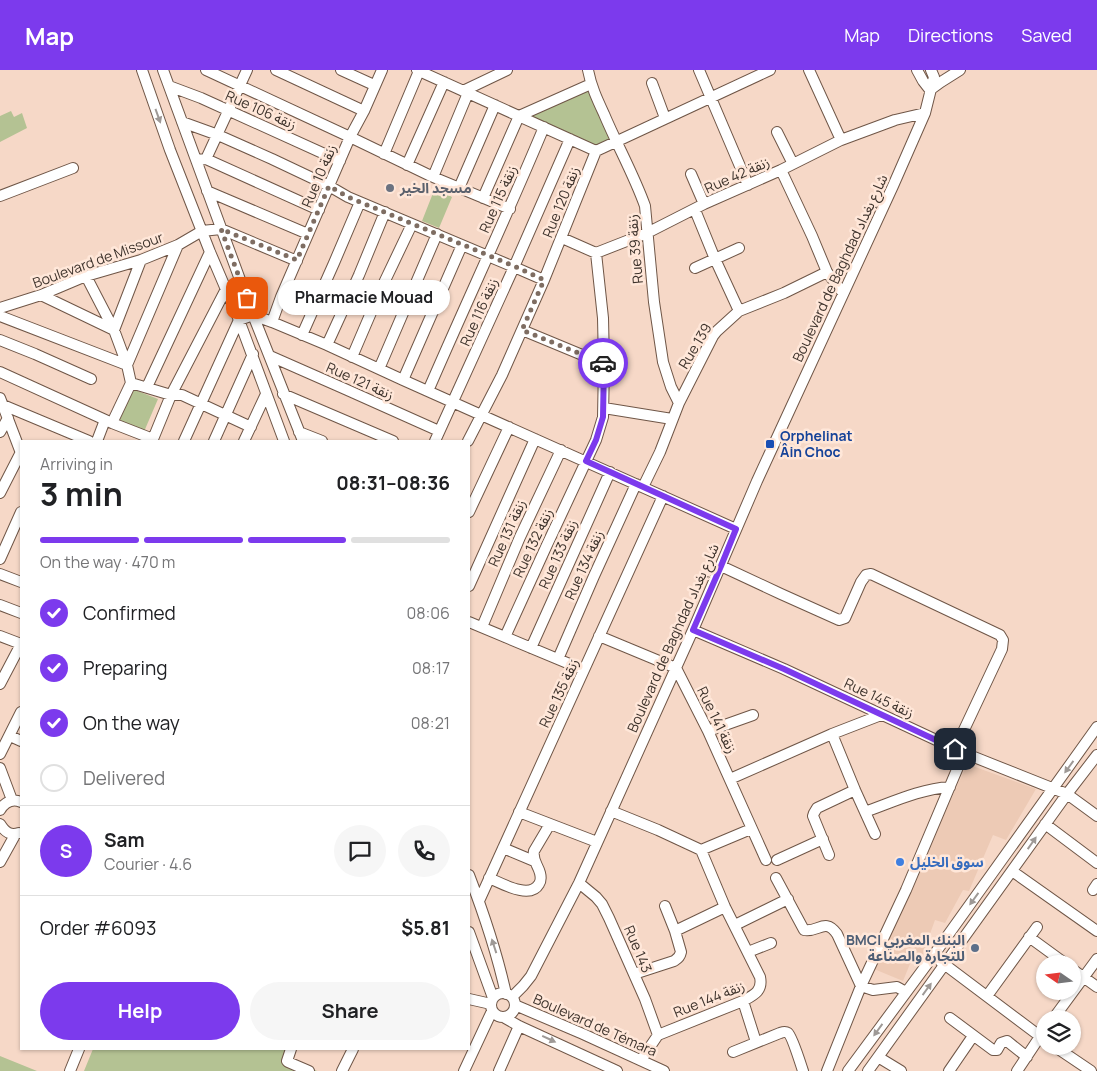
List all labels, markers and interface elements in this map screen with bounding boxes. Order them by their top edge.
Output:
text: Map [25,19,74,52]
text: Map [844,23,880,47]
text: Directions [908,23,993,47]
text: Saved [1021,23,1072,47]
street label: Rue 106 زنقة [223,85,300,134]
one-way arrow [154,109,162,124]
street label: Rue 10 زنقة [297,141,340,210]
street label: Rue 42 زنقة [701,152,772,197]
street label: Rue 115 زنقة [474,162,521,236]
street label: Rue 120 زنقة [538,163,583,240]
street label: Boulevard de Baghdad شارع بغداد [788,171,893,365]
place label: مسجد الخير [399,178,472,197]
marker: مسجد الخير [384,182,396,194]
street label: Rue 39 زنقة [622,214,647,285]
street label: Boulevard de Missour [30,227,166,292]
street label: Rue 116 زنقة [455,275,502,349]
pin [226,277,268,319]
callout: Pharmacie Mouad [277,280,450,316]
icon: bag [233,284,261,312]
text: Pharmacie Mouad [295,286,433,308]
street label: Rue 139 [674,319,716,372]
courier [578,338,628,388]
icon: car [589,349,617,377]
street label: Rue 121 زنقة [323,357,397,404]
place label: Orphelinat Âin Choc [780,426,853,461]
marker: Orphelinat Âin Choc [764,438,776,450]
text: Arriving in [40,453,113,475]
text: 08:31–08:36 [336,470,450,496]
text: 3 min [40,472,123,516]
street label: Rue 131 زنقة [483,496,530,569]
street label: Rue 132 زنقة [508,505,557,580]
street label: Rue 133 زنقة [534,516,581,592]
street label: Rue 134 زنقة [560,527,607,603]
street label: Boulevard de Baghdad شارع بغداد [622,540,725,736]
text: On the way · 470 m [40,551,175,573]
icon: check [40,599,68,627]
text: Confirmed [83,600,176,626]
text: 08:06 [406,602,450,624]
icon: check [40,654,68,682]
text: Preparing [83,655,168,681]
street label: Rue 135 زنقة [534,655,583,731]
text: 08:17 [412,657,450,679]
street label: Rue 145 زنقة [841,673,917,722]
street label: Rue 141 زنقة [693,683,742,756]
icon: check [40,709,68,737]
text: On the way [83,710,180,736]
text: 08:21 [411,712,450,734]
pin [934,728,976,770]
icon: home [941,735,969,763]
one-way arrow [1064,760,1074,774]
text: Delivered [83,765,165,791]
button: chat [334,825,386,877]
button: phone [398,825,450,877]
text: Sam [104,827,145,853]
one-way arrow [1027,836,1037,849]
text: S [60,838,72,864]
place label: سوق الخليل [910,852,984,871]
text: Courier · 4.6 [104,853,192,875]
marker: سوق الخليل [894,856,906,868]
one-way arrow [969,892,979,906]
text: Order #6093 [40,915,157,941]
text: $5.81 [401,915,450,941]
street label: Rue 143 [620,922,657,975]
place label: BMCI البنك المغربي للتجارة والصناعة [846,930,965,965]
one-way arrow [489,939,497,954]
marker: BMCI البنك المغربي للتجارة والصناعة [969,942,981,954]
north arrow [1036,955,1081,1000]
map controls [1036,955,1081,1055]
street label: Rue 144 زنقة [670,976,747,1021]
button: Help [40,982,240,1040]
button: Share [250,982,450,1040]
one-way arrow [922,982,932,996]
street label: Boulevard de Témara [530,989,660,1060]
button: layers [1036,1010,1081,1055]
one-way arrow [873,1023,883,1037]
one-way arrow [542,1036,556,1044]

